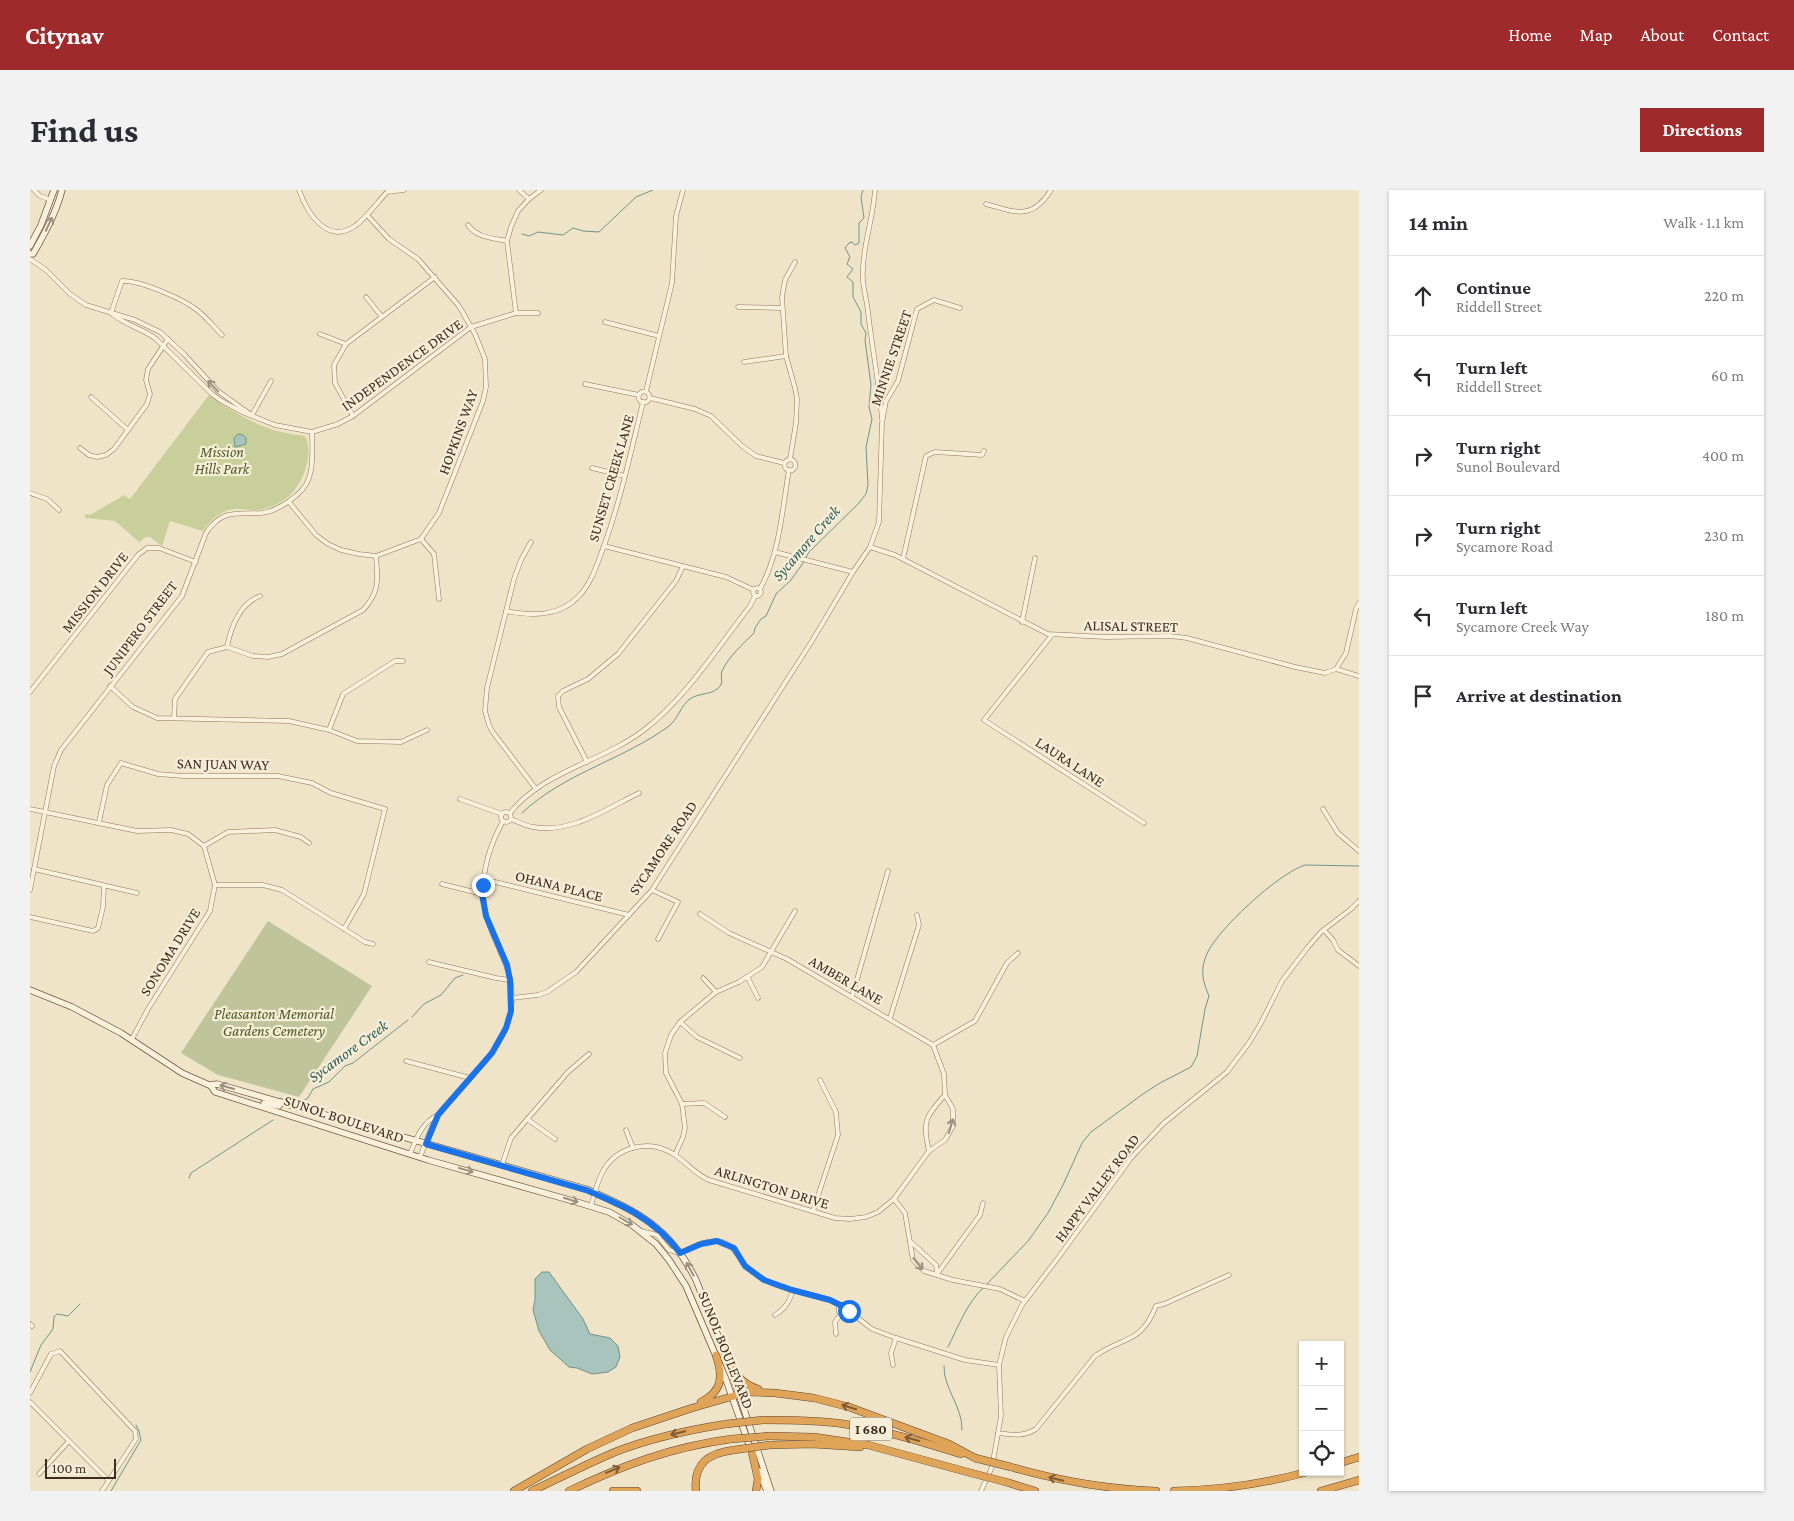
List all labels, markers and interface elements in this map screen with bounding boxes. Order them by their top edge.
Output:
text: Citynav [25,22,104,49]
text: Home [1509,25,1552,45]
text: Map [1580,25,1612,45]
text: About [1640,25,1684,45]
text: Contact [1712,25,1769,45]
button: Directions [1640,108,1764,152]
text: Find us [30,111,138,150]
text: 14 min [1409,211,1468,235]
text: Walk · 1.1 km [1663,214,1744,231]
one-way arrow [45,217,54,232]
text: Continue [1456,277,1531,298]
icon: ahead [1409,282,1437,310]
text: 220 m [1704,287,1744,304]
text: Riddell Street [1456,298,1542,315]
street label: MINNIE STREET [867,308,915,408]
street label: INDEPENDENCE DRIVE [338,316,466,414]
text: Turn left [1456,357,1528,378]
icon: left [1409,362,1437,390]
text: 60 m [1711,367,1744,384]
text: Riddell Street [1456,378,1542,395]
one-way arrow [207,379,219,392]
street label: HOPKINS WAY [435,387,481,477]
street label: SUNSET CREEK LANE [585,413,637,543]
text: Turn right [1456,437,1541,458]
icon: right [1409,442,1437,470]
park label: Mission Hills Park [195,444,251,477]
text: 400 m [1702,447,1744,464]
text: Sunol Boulevard [1456,458,1561,475]
water label: Sycamore Creek [769,501,845,585]
text: Turn right [1456,517,1541,538]
icon: right [1409,522,1437,550]
text: 230 m [1704,527,1744,544]
text: Sycamore Road [1456,538,1553,555]
street label: MISSION DRIVE [59,549,131,635]
street label: JUNIPERO STREET [98,578,181,680]
text: Turn left [1456,597,1528,618]
icon: left [1409,602,1437,630]
text: 180 m [1705,607,1744,624]
street label: ALISAL STREET [1084,617,1178,635]
text: Sycamore Creek Way [1456,618,1589,635]
icon: arrive [1409,682,1437,710]
text: Arrive at destination [1456,685,1622,706]
street label: LAURA LANE [1033,734,1107,790]
street label: SAN JUAN WAY [177,755,269,774]
street label: SYCAMORE ROAD [626,798,700,898]
street label: OHANA PLACE [513,867,605,905]
route end [472,874,495,897]
street label: SONOMA DRIVE [137,905,203,999]
street label: AMBER LANE [806,952,886,1008]
park label: Pleasanton Memorial Gardens Cemetery [214,1006,334,1040]
water label: Sycamore Creek [305,1016,392,1086]
one-way arrow [220,1082,236,1092]
street label: SUNOL BOULEVARD [282,1092,406,1146]
one-way arrow [946,1118,956,1134]
street label: HAPPY VALLEY ROAD [1051,1131,1143,1245]
street label: ARLINGTON DRIVE [713,1162,831,1212]
one-way arrow [458,1166,474,1175]
one-way arrow [562,1195,578,1205]
one-way arrow [618,1217,632,1227]
one-way arrow [912,1257,923,1270]
one-way arrow [684,1262,694,1277]
street label: SUNOL BOULEVARD [695,1289,757,1411]
route start [838,1300,861,1323]
map controls [1299,1341,1344,1476]
button: + [1299,1341,1344,1386]
button: − [1299,1386,1344,1431]
one-way arrow [841,1402,857,1412]
road number: I 680 [850,1418,892,1440]
one-way arrow [670,1429,686,1438]
button: locate [1299,1431,1344,1476]
one-way arrow [904,1434,920,1444]
scale bar [45,1456,116,1479]
text: 100 m [52,1460,86,1476]
one-way arrow [605,1465,620,1475]
one-way arrow [1048,1474,1064,1483]

